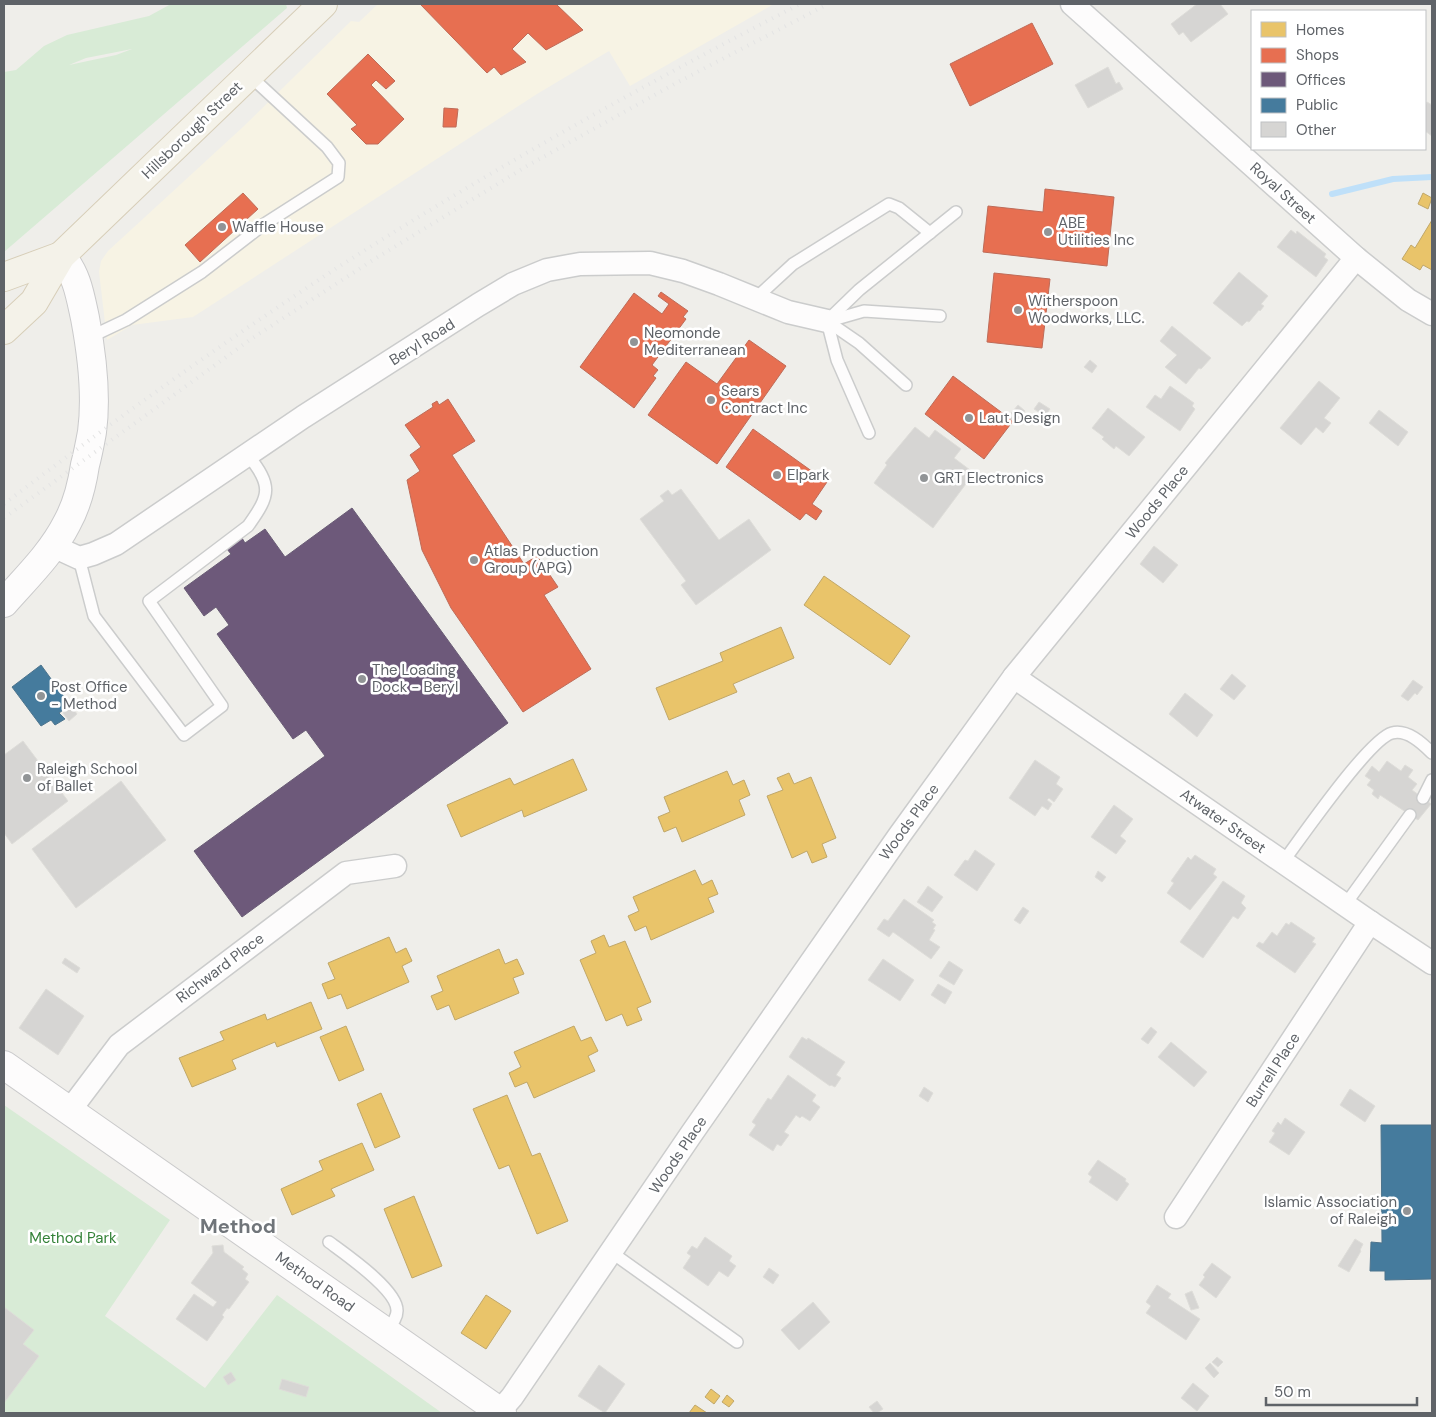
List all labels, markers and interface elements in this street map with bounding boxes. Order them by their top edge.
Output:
legend [1251,10,1426,150]
text: Homes [1296,20,1345,40]
text: Shops [1296,45,1339,65]
text: Offices [1296,70,1346,90]
street label: Hillsborough Street [137,77,247,183]
text: Public [1296,95,1338,115]
text: Other [1296,120,1337,140]
street label: Royal Street [1246,158,1320,228]
place label: ABE Utilities Inc [1058,213,1134,250]
place label: Waffle House [232,217,324,237]
marker: Waffle House [216,221,228,233]
marker: ABE Utilities Inc [1042,226,1054,238]
place label: Witherspoon Woodworks, LLC. [1028,291,1145,328]
marker: Witherspoon Woodworks, LLC. [1012,304,1024,316]
street label: Beryl Road [385,314,459,370]
place label: Neomonde Mediterranean [644,323,746,360]
marker: Neomonde Mediterranean [628,336,640,348]
place label: Sears Contract Inc [721,381,808,418]
marker: Sears Contract Inc [705,394,717,406]
place label: Laut Design [979,408,1060,428]
marker: Laut Design [963,412,975,424]
street label: Woods Place [1121,461,1193,543]
place label: Elpark [787,465,830,485]
place label: GRT Electronics [934,468,1044,488]
marker: Elpark [771,469,783,481]
marker: GRT Electronics [918,472,930,484]
place label: Atlas Production Group (APG) [484,541,598,578]
marker: Atlas Production Group (APG) [468,554,480,566]
place label: The Loading Dock - Beryl [372,660,458,697]
marker: The Loading Dock - Beryl [356,673,368,685]
place label: Post Office - Method [51,677,128,714]
marker: Post Office - Method [35,690,47,702]
place label: Raleigh School of Ballet [37,759,137,796]
marker: Raleigh School of Ballet [21,772,33,784]
street label: Woods Place [875,780,943,864]
street label: Atwater Street [1176,784,1270,858]
street label: Richward Place [172,928,268,1008]
street label: Burrell Place [1241,1029,1305,1111]
street label: Woods Place [645,1112,711,1198]
place label: Islamic Association of Raleigh [1264,1192,1397,1229]
marker: Islamic Association of Raleigh [1401,1205,1413,1217]
district label: Method [200,1213,276,1239]
park label: Method Park [29,1228,117,1248]
street label: Method Road [271,1247,359,1317]
scale bar [1266,1374,1417,1406]
text: 50 m [1274,1382,1311,1402]

